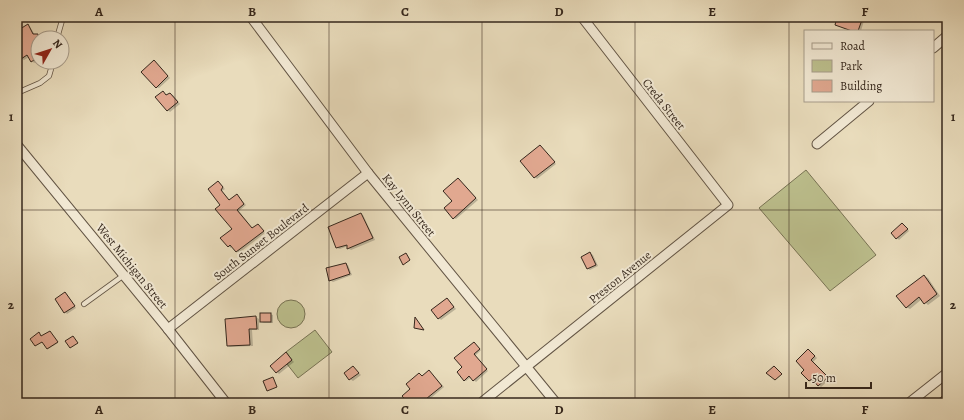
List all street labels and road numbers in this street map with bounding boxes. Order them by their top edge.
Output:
street label: Creda Street [639,75,689,133]
street label: Kay Lynn Street [379,170,439,240]
street label: South Sunset Boulevard [210,199,312,284]
street label: West Michigan Street [92,219,171,312]
street label: Preston Avenue [586,247,654,307]

